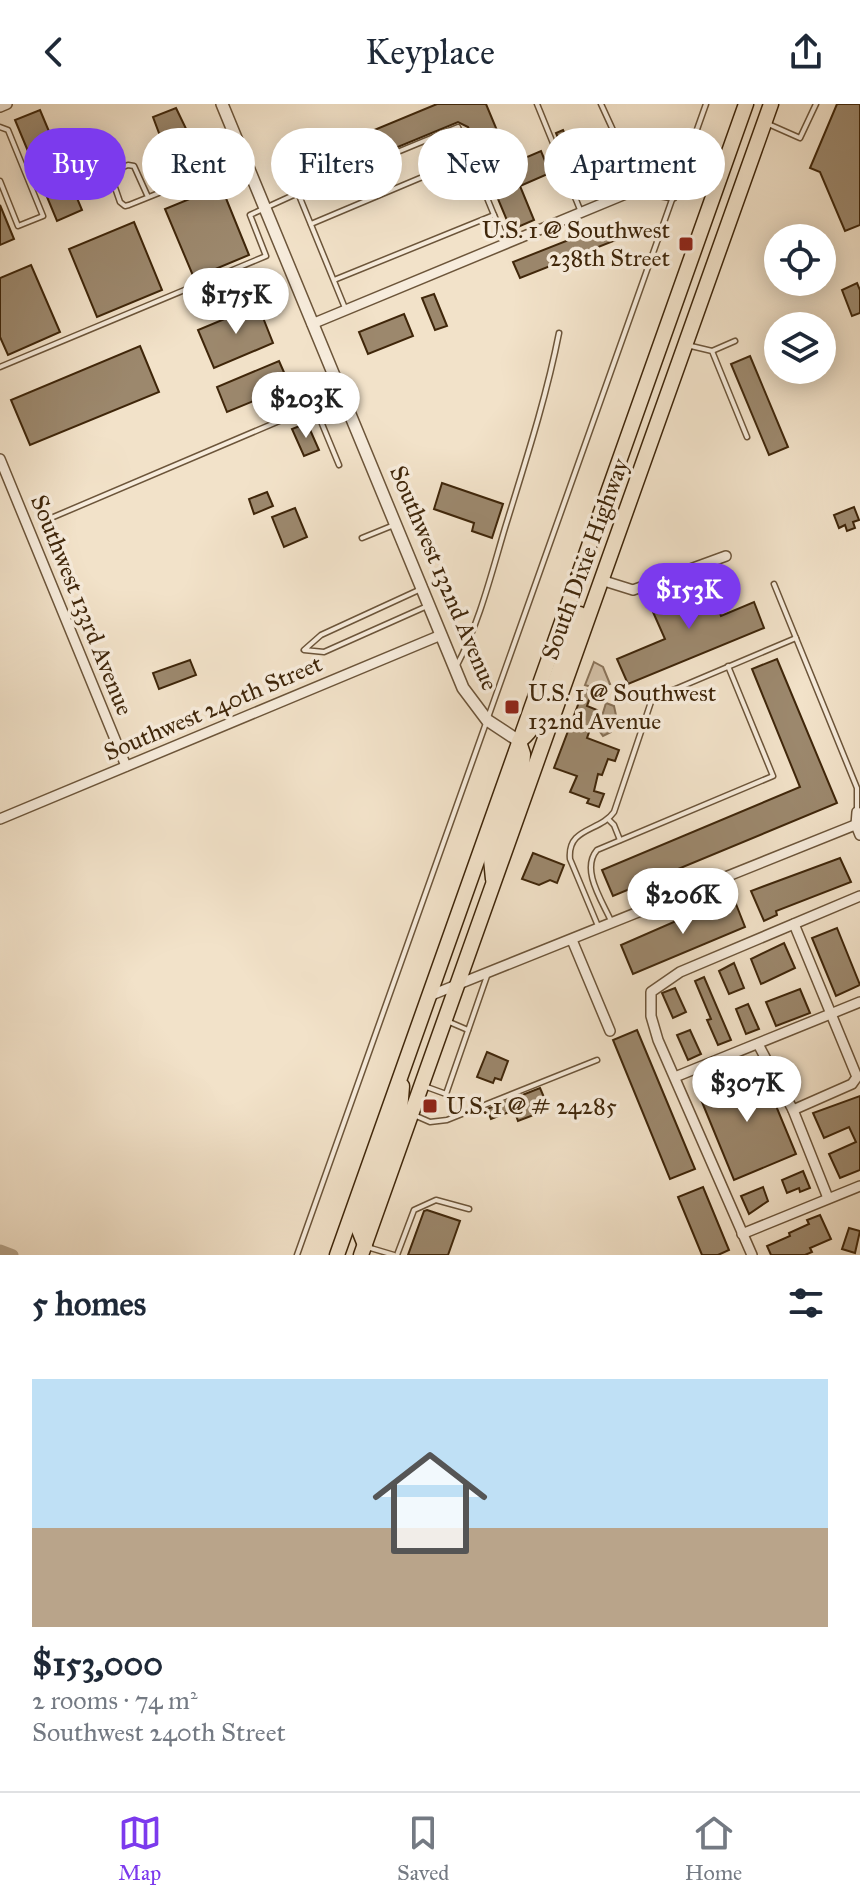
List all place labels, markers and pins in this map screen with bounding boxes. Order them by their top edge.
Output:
place label: U.S. 1 @ Southwest 238th Street [482,215,671,273]
marker: U.S. 1 @ Southwest 238th Street [677,235,695,253]
pin: $175K [180,268,292,336]
pin: $203K [250,372,362,440]
pin: $153K [633,563,745,631]
place label: U.S. 1 @ Southwest 132nd Avenue [528,678,717,736]
marker: U.S. 1 @ Southwest 132nd Avenue [503,698,521,716]
pin: $206K [627,868,739,936]
pin: $307K [691,1056,803,1124]
place label: U.S. 1 @ # 24285 [446,1091,617,1121]
marker: U.S. 1 @ # 24285 [421,1097,439,1115]

